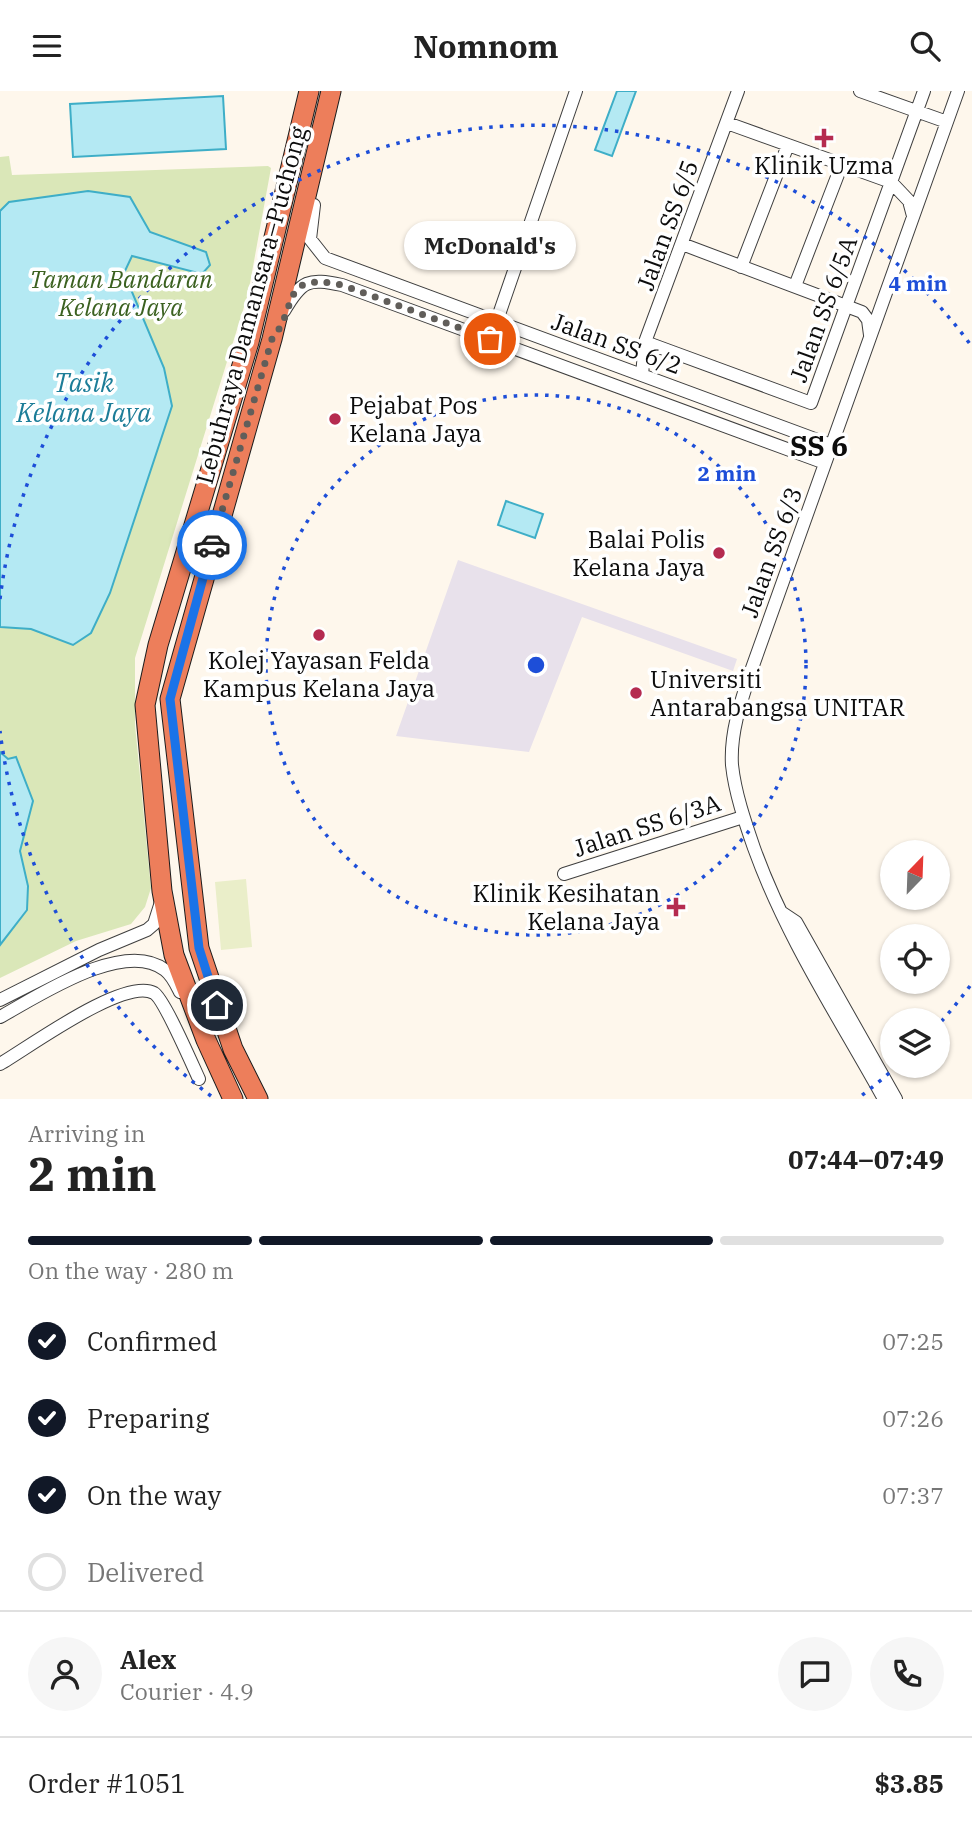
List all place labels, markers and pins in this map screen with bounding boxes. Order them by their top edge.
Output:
marker: Klinik Uzma [814,128,834,148]
place label: Klinik Uzma [754,149,894,181]
callout: McDonald's [404,220,576,269]
pin [460,309,520,369]
place label: Pejabat Pos Kelana Jaya [349,389,482,449]
marker: Pejabat Pos Kelana Jaya [327,411,343,427]
place label: Balai Polis Kelana Jaya [572,523,705,583]
marker: Balai Polis Kelana Jaya [711,545,727,561]
marker: Kolej Yayasan Felda Kampus Kelana Jaya [311,627,327,643]
place label: Kolej Yayasan Felda Kampus Kelana Jaya [203,644,435,704]
centre of rings [524,653,548,677]
place label: Universiti Antarabangsa UNITAR [650,663,905,723]
marker: Universiti Antarabangsa UNITAR [628,685,644,701]
place label: Klinik Kesihatan Kelana Jaya [473,877,660,937]
marker: Klinik Kesihatan Kelana Jaya [666,897,686,917]
pin [187,975,247,1035]

